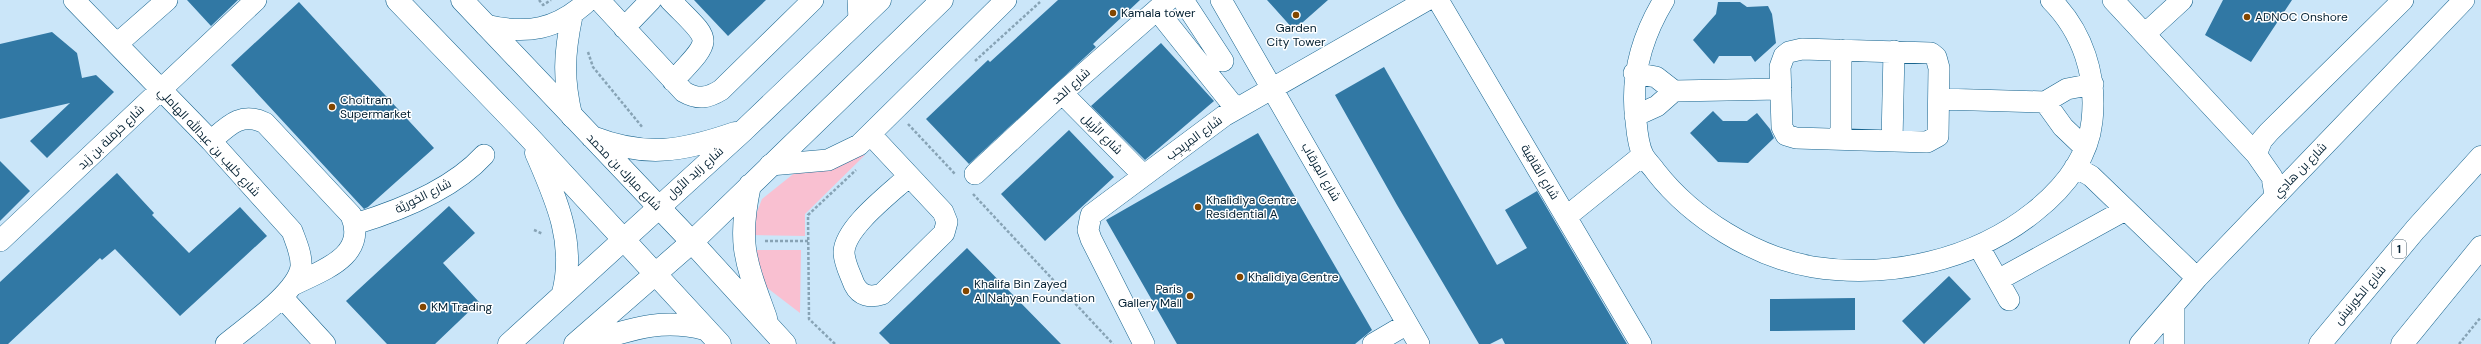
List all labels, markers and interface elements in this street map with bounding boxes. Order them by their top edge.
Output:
place label: Kamala tower [1121,5,1196,21]
marker: Kamala tower [1108,8,1118,18]
place label: ADNOC Onshore [2255,9,2348,25]
marker: Garden City Tower [1291,10,1301,20]
marker: ADNOC Onshore [2242,12,2252,22]
place label: Garden City Tower [1267,20,1326,50]
street label: شارع الحَد [1048,64,1094,108]
street label: شارع كليب بن عبدالله الهاملي [153,84,264,201]
place label: Choitram Supermarket [340,92,411,122]
street label: شارع حَرمَلة بن زَيد [74,101,148,173]
marker: Choitram Supermarket [327,102,337,112]
street label: شارع الزِّبِيل [1078,110,1126,158]
street label: شارع المِرِيجِب [1163,112,1225,164]
street label: شارع مبارك بن محمد [583,130,665,214]
street label: شارع بن هادِي [2270,139,2332,202]
street label: شارع المِرقاب [1298,140,1344,204]
street label: شارع القافِية [1517,141,1563,203]
street label: شارع زايد الأول [663,143,727,203]
street label: شارع الحُوريَّة [392,175,454,217]
place label: Khalidiya Centre Residential A [1206,192,1297,222]
marker: Khalidiya Centre Residential A [1193,202,1203,212]
road number: 1 [2392,240,2406,258]
street label: شارع الكورنيش [2331,262,2390,328]
place label: Khalidiya Centre [1248,269,1339,285]
marker: Khalidiya Centre [1235,272,1245,282]
place label: Khalifa Bin Zayed Al Nahyan Foundation [974,276,1095,306]
place label: Paris Gallery Mall [1118,281,1182,311]
marker: Khalifa Bin Zayed Al Nahyan Foundation [961,286,971,296]
marker: Paris Gallery Mall [1185,291,1195,301]
place label: KM Trading [431,299,493,315]
marker: KM Trading [418,302,428,312]

